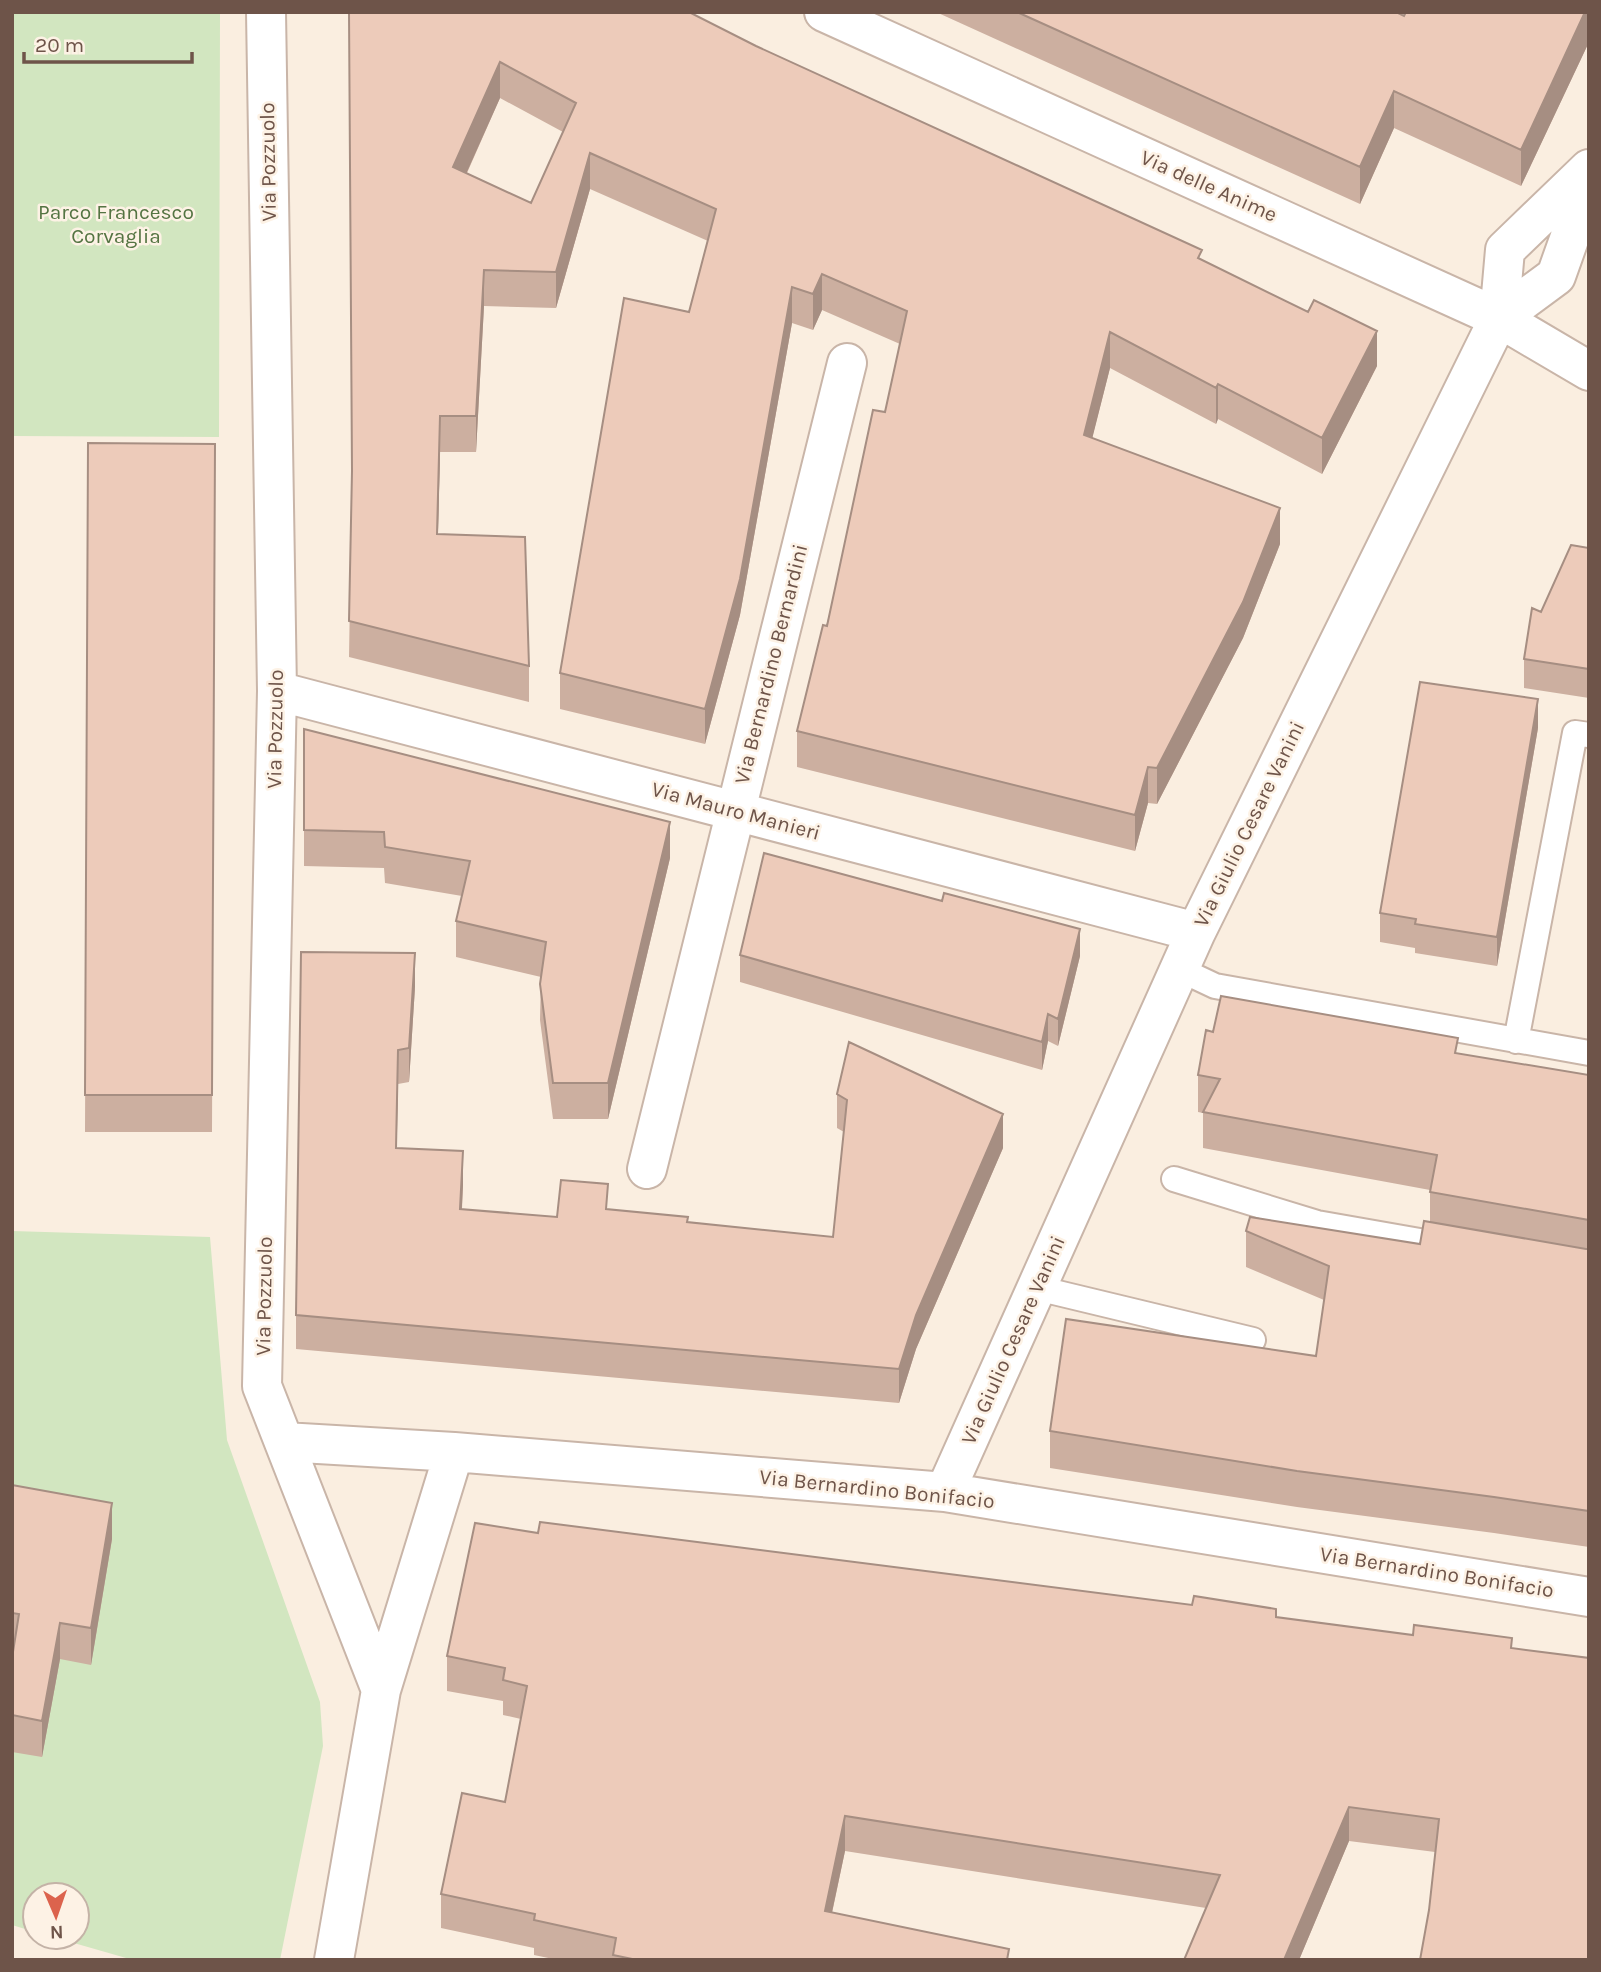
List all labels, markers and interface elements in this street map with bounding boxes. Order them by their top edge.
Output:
scale bar [24,21,192,65]
text: 20 m [35,33,84,57]
street label: Via Pozzuolo [255,102,281,222]
street label: Via delle Anime [1137,145,1281,227]
park label: Parco Francesco Corvaglia [38,200,194,248]
street label: Via Bernardino Bernardini [730,541,812,787]
street label: Via Pozzuolo [262,669,288,789]
street label: Via Giulio Cesare Vanini [1189,717,1309,931]
street label: Via Mauro Manieri [649,777,823,845]
street label: Via Giulio Cesare Vanini [956,1232,1070,1448]
street label: Via Pozzuolo [251,1236,277,1356]
street label: Via Bernardino Bonifacio [758,1465,996,1513]
street label: Via Bernardino Bonifacio [1318,1542,1556,1602]
north arrow [21,1881,91,1951]
text: N [49,1921,64,1943]

